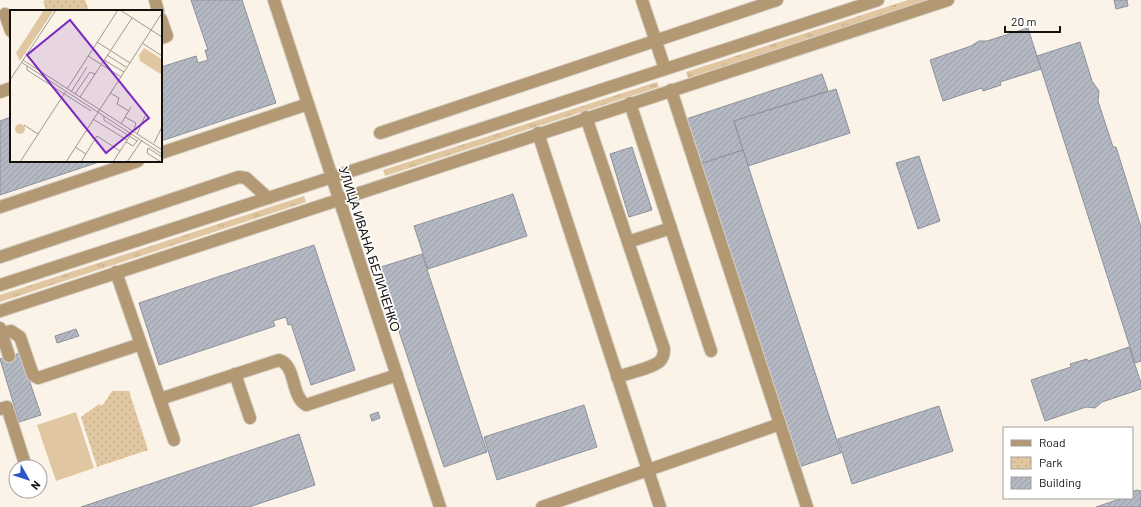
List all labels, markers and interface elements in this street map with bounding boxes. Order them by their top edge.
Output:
scale bar [1005,8,1060,34]
inset map [10,10,162,162]
text: 20 m [1011,14,1037,28]
street label: УЛИЦА ИВАНА БЕЛИЧЕНКО [336,164,404,334]
legend [1003,427,1133,499]
text: Road [1039,435,1066,449]
text: Park [1039,455,1063,469]
north arrow [8,459,48,499]
text: Building [1039,475,1081,489]
text: N [29,479,44,493]

